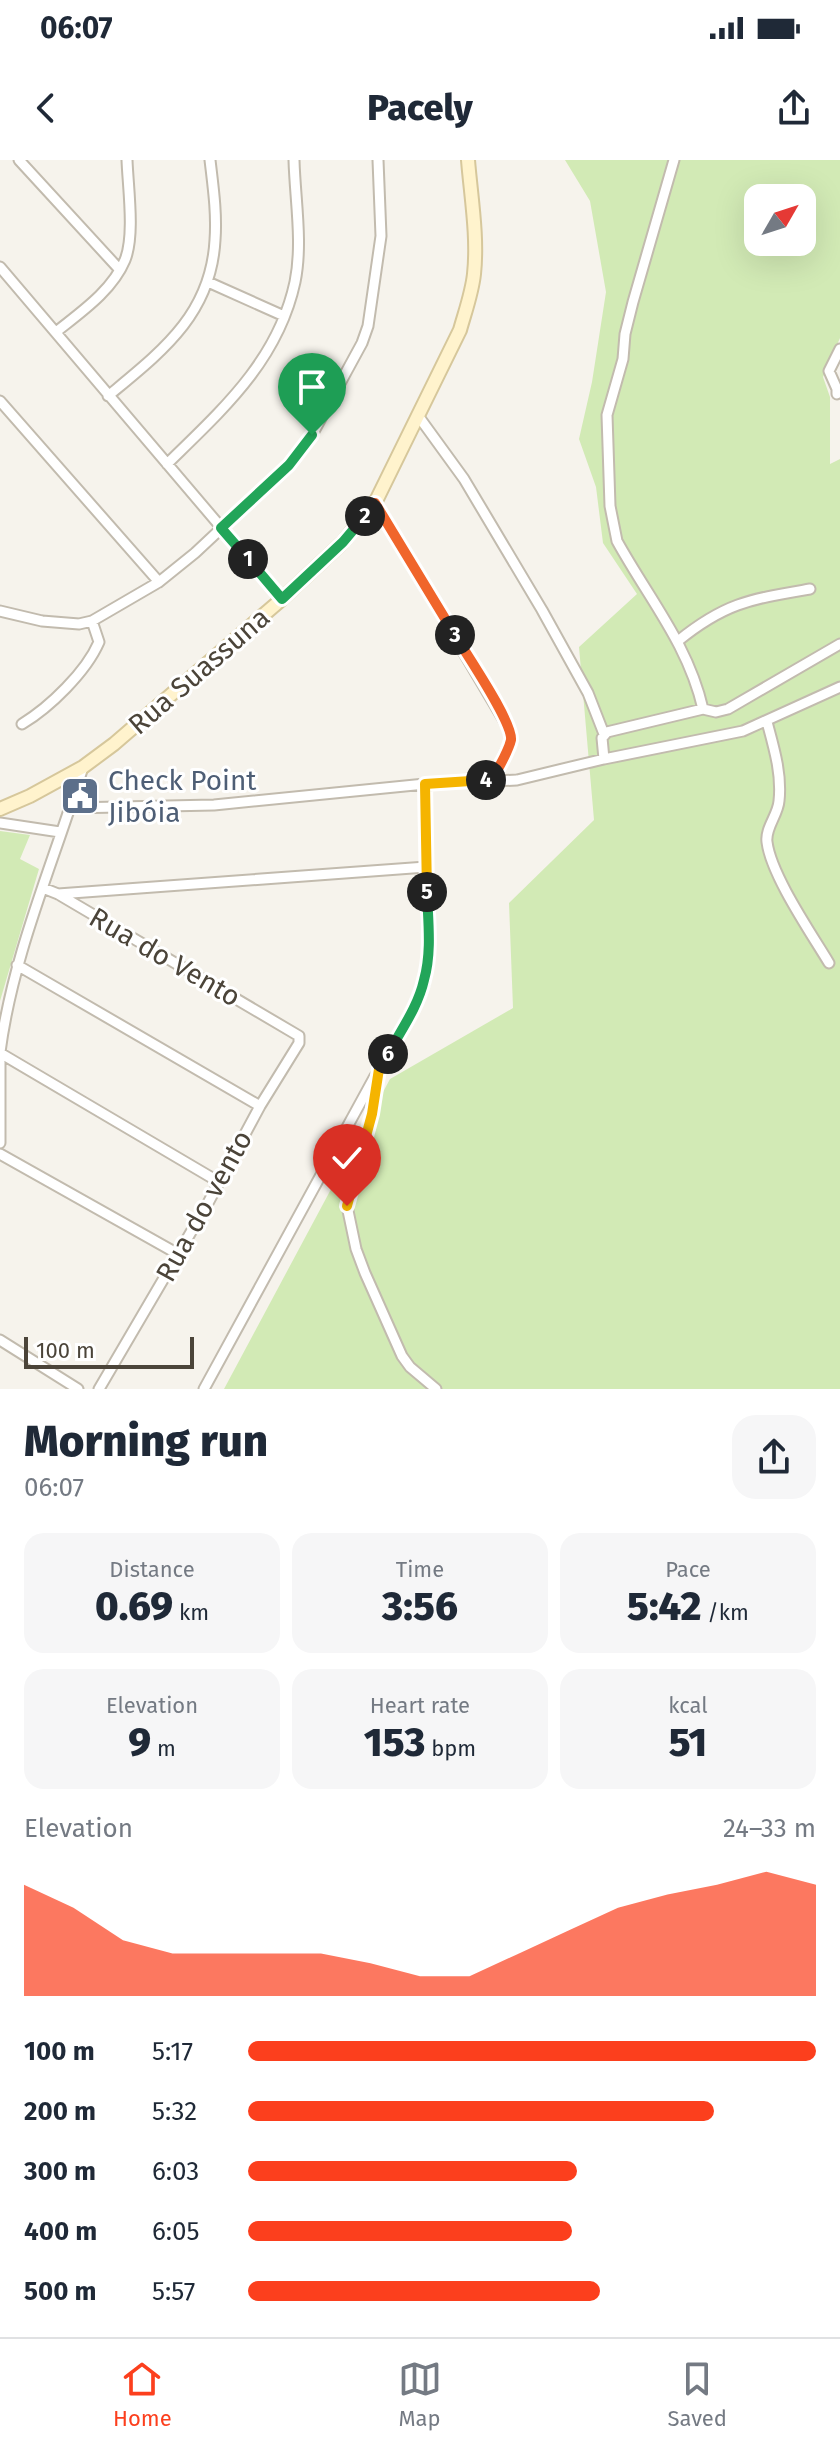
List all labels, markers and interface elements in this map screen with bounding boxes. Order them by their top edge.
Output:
text: 06:07 [40,10,113,46]
icon: back [24,86,68,130]
text: Pacely [367,86,473,130]
icon: share [772,86,816,130]
north arrow [744,184,816,256]
map controls [744,184,816,256]
pin [278,353,346,435]
icon: arrive [290,365,334,409]
pin: 2 [345,496,385,536]
text: 2 [359,502,371,529]
pin: 1 [228,539,268,579]
text: 1 [243,545,253,572]
street label: Rua Suassuna [122,601,276,741]
pin: 3 [435,615,475,655]
text: 3 [449,621,461,648]
pin: 4 [466,760,506,800]
place label: Check Point Jibóia [108,764,257,829]
text: 4 [480,766,492,793]
public building icon: Check Point Jibóia [59,775,101,817]
pin: 5 [407,872,447,912]
text: 5 [421,878,433,905]
street label: Rua do Vento [84,900,246,1014]
pin: 6 [368,1034,408,1074]
text: 6 [382,1040,394,1067]
pin [313,1124,381,1206]
street label: Rua do vento [149,1125,259,1287]
icon: check [325,1136,369,1180]
scale bar [24,1333,194,1369]
text: 100 m [36,1337,95,1364]
text: Morning run [24,1415,268,1468]
button: share [732,1415,816,1499]
text: 06:07 [24,1472,84,1503]
text: Distance [109,1556,195,1583]
text: Time [396,1556,444,1583]
text: Pace [665,1556,711,1583]
text: 0.69 [95,1583,173,1631]
text: 3:56 [382,1583,458,1631]
text: 5:42 [627,1583,701,1631]
text: km [173,1599,209,1626]
text: /km [701,1599,749,1626]
text: Elevation [106,1692,198,1719]
text: Heart rate [370,1692,470,1719]
text: kcal [668,1692,708,1719]
text: 9 [128,1719,151,1767]
text: 153 [364,1719,425,1767]
text: 51 [669,1719,707,1767]
text: m [151,1735,176,1762]
text: bpm [425,1735,476,1762]
text: Elevation [24,1813,133,1844]
text: 24–33 m [723,1813,816,1844]
text: 100 m [24,2036,95,2067]
text: 5:17 [152,2036,193,2067]
text: 200 m [24,2096,96,2127]
text: 5:32 [152,2096,197,2127]
text: 300 m [24,2156,96,2187]
text: 6:03 [152,2156,199,2187]
text: 400 m [24,2216,97,2247]
text: 6:05 [152,2216,200,2247]
text: 500 m [24,2276,97,2307]
text: 5:57 [152,2276,195,2307]
tab: Home [113,2357,172,2432]
tab: Map [398,2357,442,2432]
tab: Saved [668,2357,727,2432]

